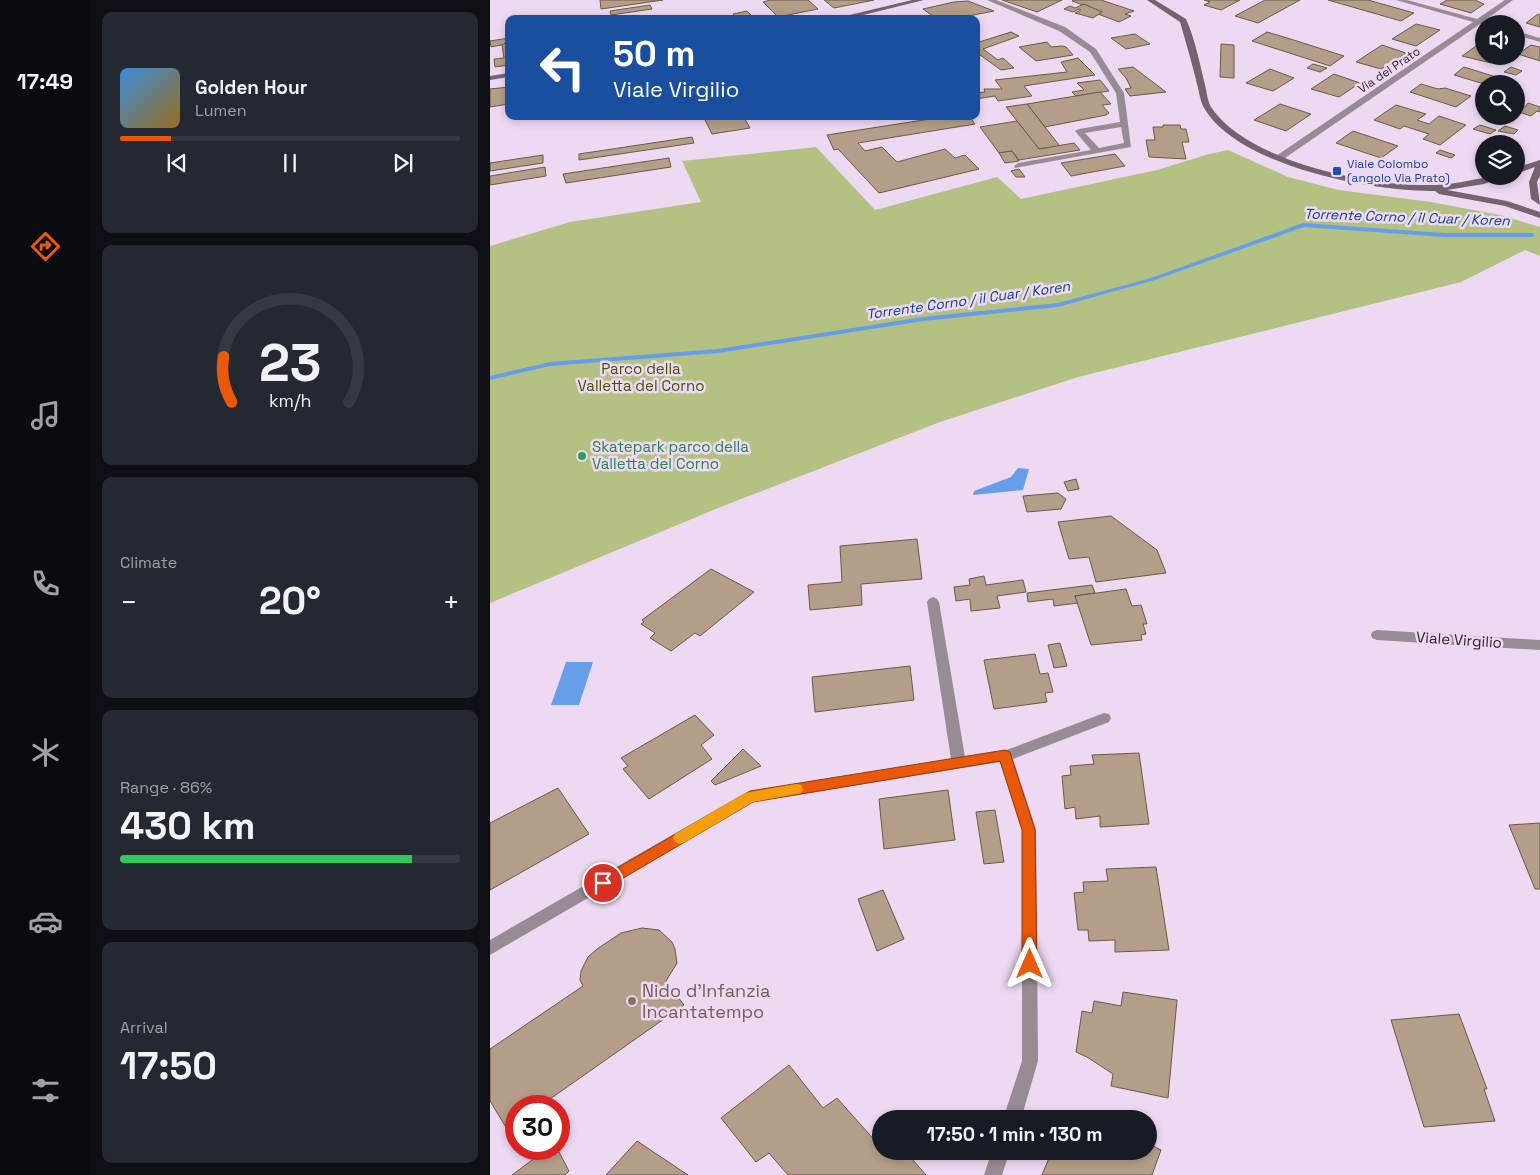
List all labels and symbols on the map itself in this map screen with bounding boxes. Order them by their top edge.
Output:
street label: Via del Prato [1355,43,1423,97]
place label: Viale Colombo (angolo Via Prato) [1347,156,1450,186]
marker: Viale Colombo (angolo Via Prato) [1331,165,1343,177]
water label: Torrente Corno / il Cuar / Koren [1304,204,1510,230]
water label: Torrente Corno / il Cuar / Koren [865,277,1071,323]
park label: Parco della Valletta del Corno [578,359,704,395]
place label: Skatepark parco della Valletta del Corno [592,437,749,473]
marker: Skatepark parco della Valletta del Corno [576,450,588,462]
street label: Viale Virgilio [1415,627,1503,652]
pin [582,862,624,904]
position arrow [1003,937,1055,989]
place label: Nido d'Infanzia Incantatempo [642,979,770,1023]
marker: Nido d'Infanzia Incantatempo [626,995,638,1007]
speed limit sign: 30 [505,1095,570,1160]

